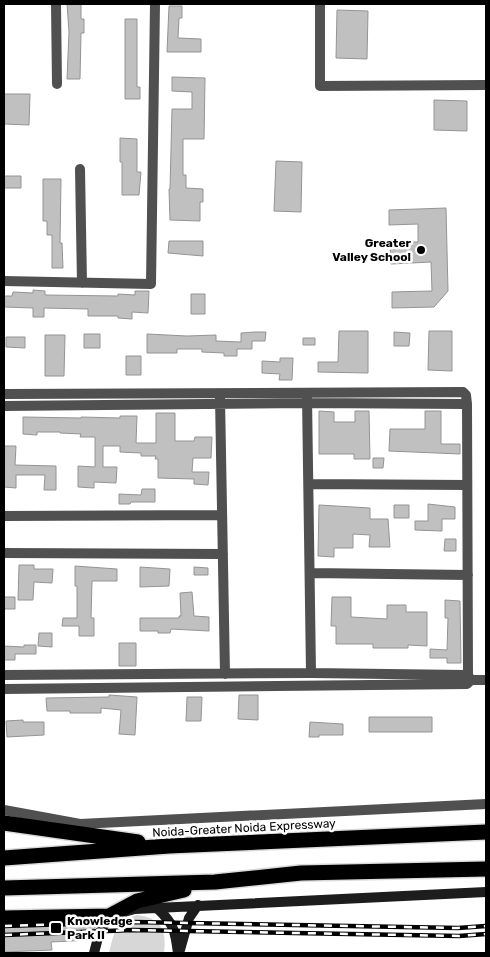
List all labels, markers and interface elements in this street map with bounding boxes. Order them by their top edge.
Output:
place label: Greater Valley School [332,236,412,264]
marker: Greater Valley School [415,244,427,256]
street label: Noida-Greater Noida Expressway [152,816,336,840]
place label: Knowledge Park II [67,914,133,942]
marker: Knowledge Park II [49,921,63,935]

